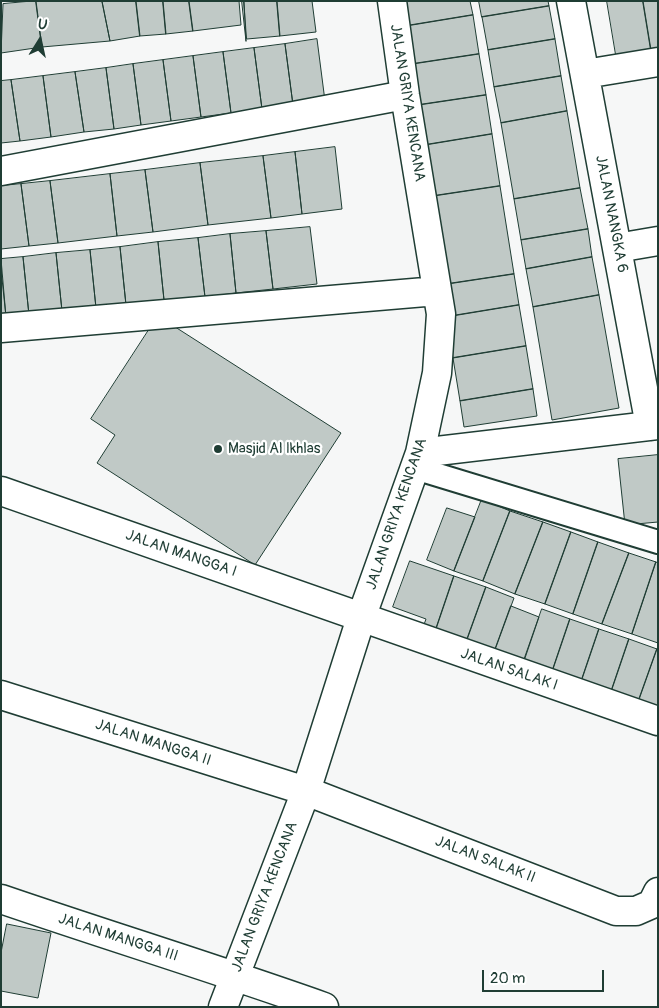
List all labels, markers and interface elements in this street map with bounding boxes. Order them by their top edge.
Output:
north arrow [15,15,65,65]
text: U [37,16,49,34]
street label: JALAN GRIYA KENCANA [386,23,428,183]
street label: JALAN NANGKA 6 [591,154,631,274]
street label: JALAN GRIYA KENCANA [363,436,431,592]
place label: Masjid Al Ikhlas [228,440,321,458]
marker: Masjid Al Ikhlas [212,443,224,455]
street label: JALAN MANGGA I [123,527,239,581]
street label: JALAN SALAK I [458,645,560,695]
street label: JALAN MANGGA II [93,716,213,770]
street label: JALAN GRIYA KENCANA [228,819,302,975]
street label: JALAN SALAK II [432,833,538,887]
street label: JALAN MANGGA III [56,910,180,966]
scale bar [484,960,606,992]
text: 20 m [490,969,525,988]

